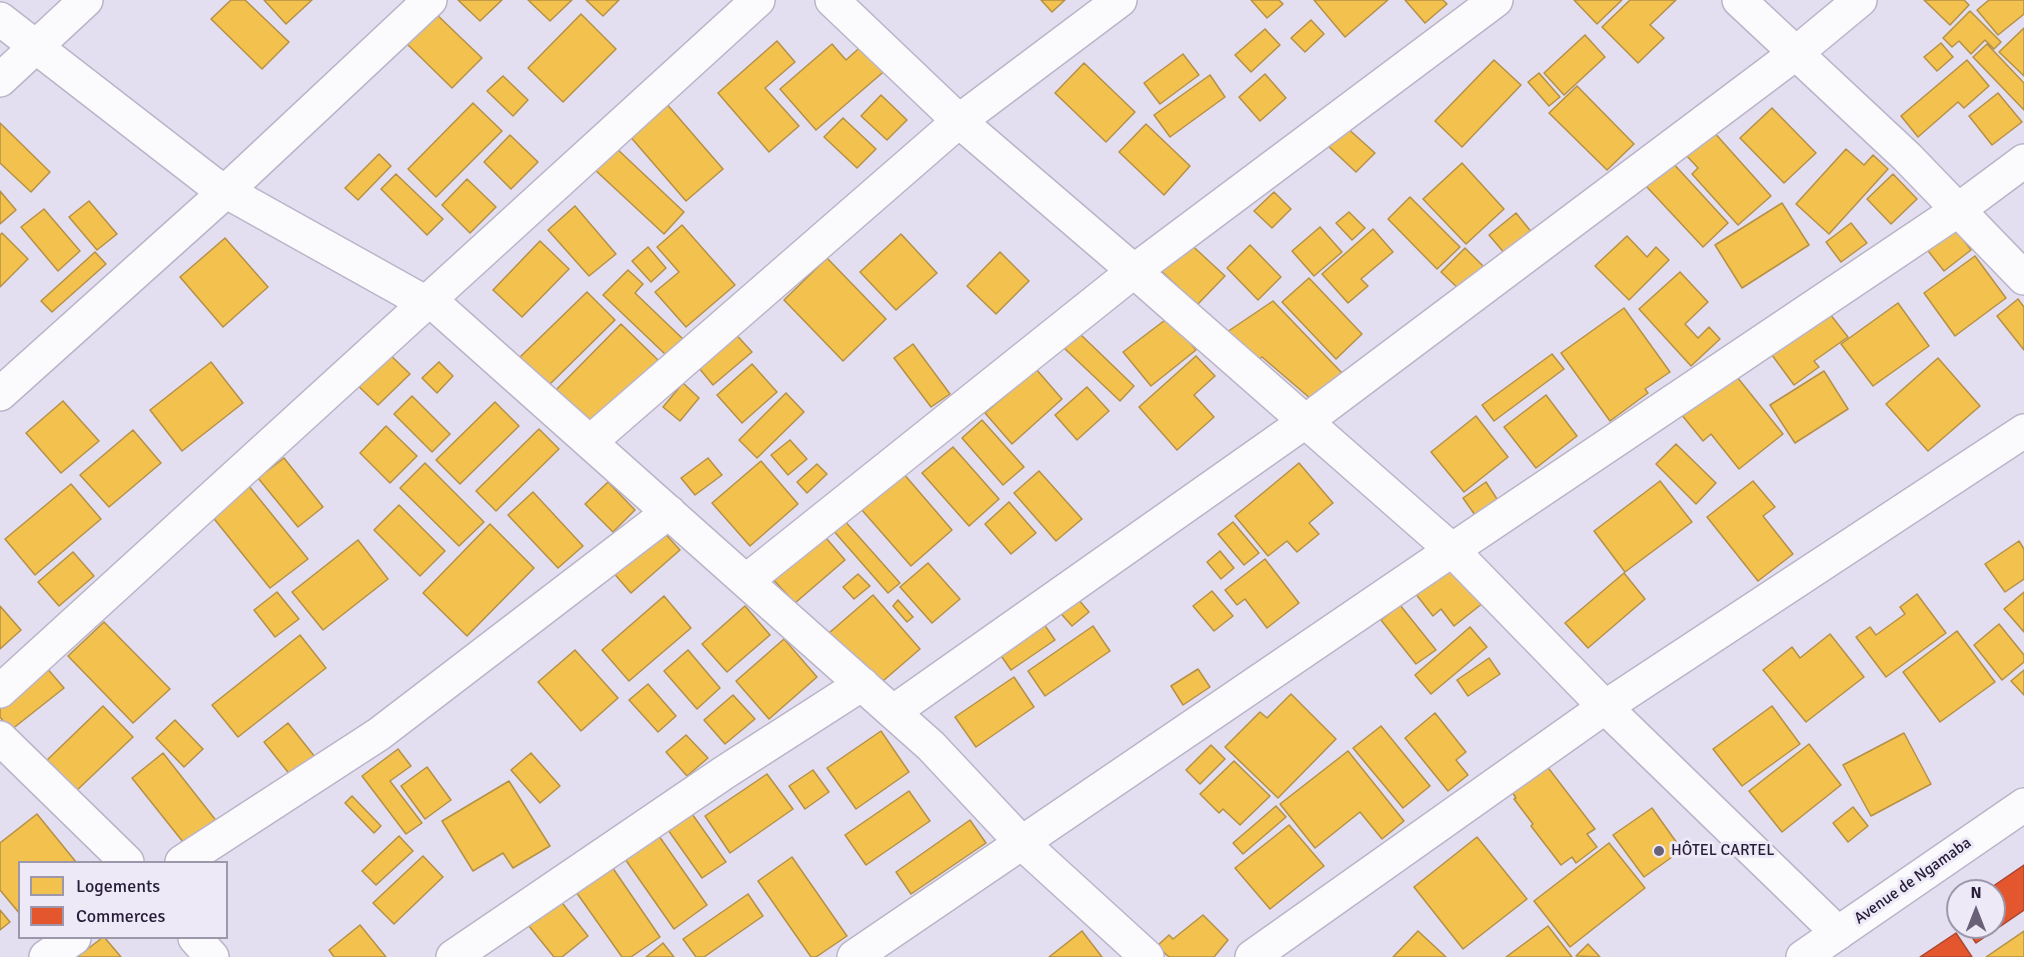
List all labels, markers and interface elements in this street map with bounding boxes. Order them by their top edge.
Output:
street label: Avenue de Ngamaba [1851,833,1975,929]
place label: HÔTEL CARTEL [1671,841,1774,861]
marker: HÔTEL CARTEL [1652,844,1666,858]
legend [18,861,228,939]
text: Logements [76,875,160,897]
north arrow [1946,879,2006,939]
text: Commerces [76,905,165,927]

